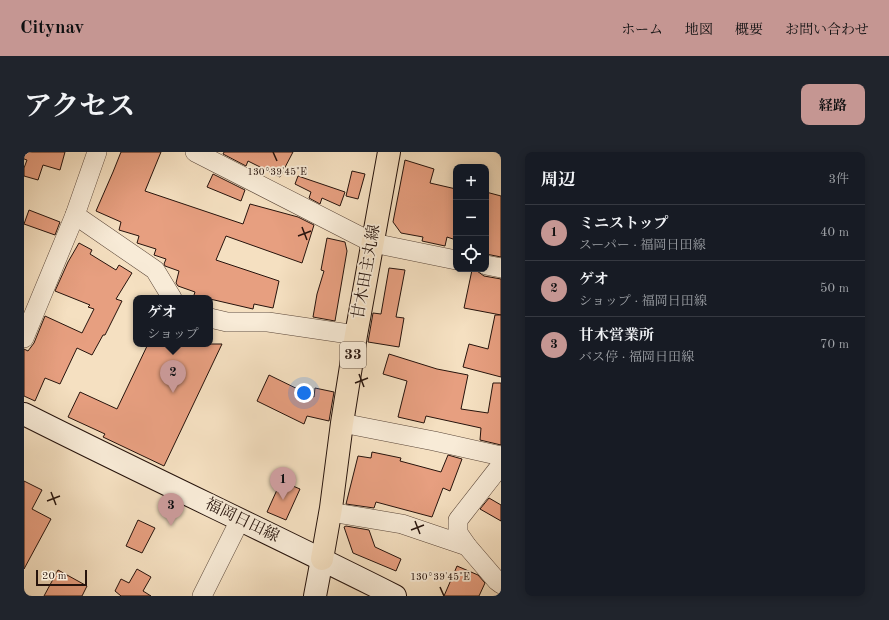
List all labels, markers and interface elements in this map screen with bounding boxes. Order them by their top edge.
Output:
text: Citynav [20,19,84,38]
text: ホーム [621,23,663,37]
text: 地図 [685,23,713,37]
text: 概要 [735,23,763,37]
text: お問い合わせ [785,23,869,37]
button: 経路 [801,84,865,125]
text: アクセス [24,94,135,122]
map controls [453,164,489,272]
button: + [453,164,489,200]
text: 130°39'45"E [247,167,307,177]
text: 周辺 [541,172,575,189]
text: 3件 [828,173,849,186]
button: − [453,200,489,236]
text: ミニストップ [579,217,669,232]
street label: 甘木田主丸線 [349,223,383,321]
text: 1 [550,226,558,239]
text: 40 m [820,226,849,239]
button: locate [453,236,489,272]
text: スーパー · 福岡日田線 [579,239,706,252]
text: ゲオ [579,273,609,288]
text: 2 [550,282,558,295]
text: 50 m [820,282,849,295]
popup [133,295,213,347]
text: ショップ · 福岡日田線 [579,295,707,308]
text: ゲオ [147,306,177,321]
text: ショップ [147,328,199,341]
text: 甘木営業所 [579,329,654,344]
text: 3 [550,338,558,351]
text: 70 m [820,338,849,351]
road number: 33 [340,342,366,368]
text: バス停 · 福岡日田線 [579,351,694,364]
pin: 2 [160,360,186,393]
your location [294,383,314,403]
pin: 1 [270,467,296,500]
pin: 3 [158,493,184,526]
street label: 福岡日田線 [203,494,282,546]
scale bar [36,568,87,587]
text: 20 m [42,571,67,582]
text: 130°39'45"E [410,572,470,582]

